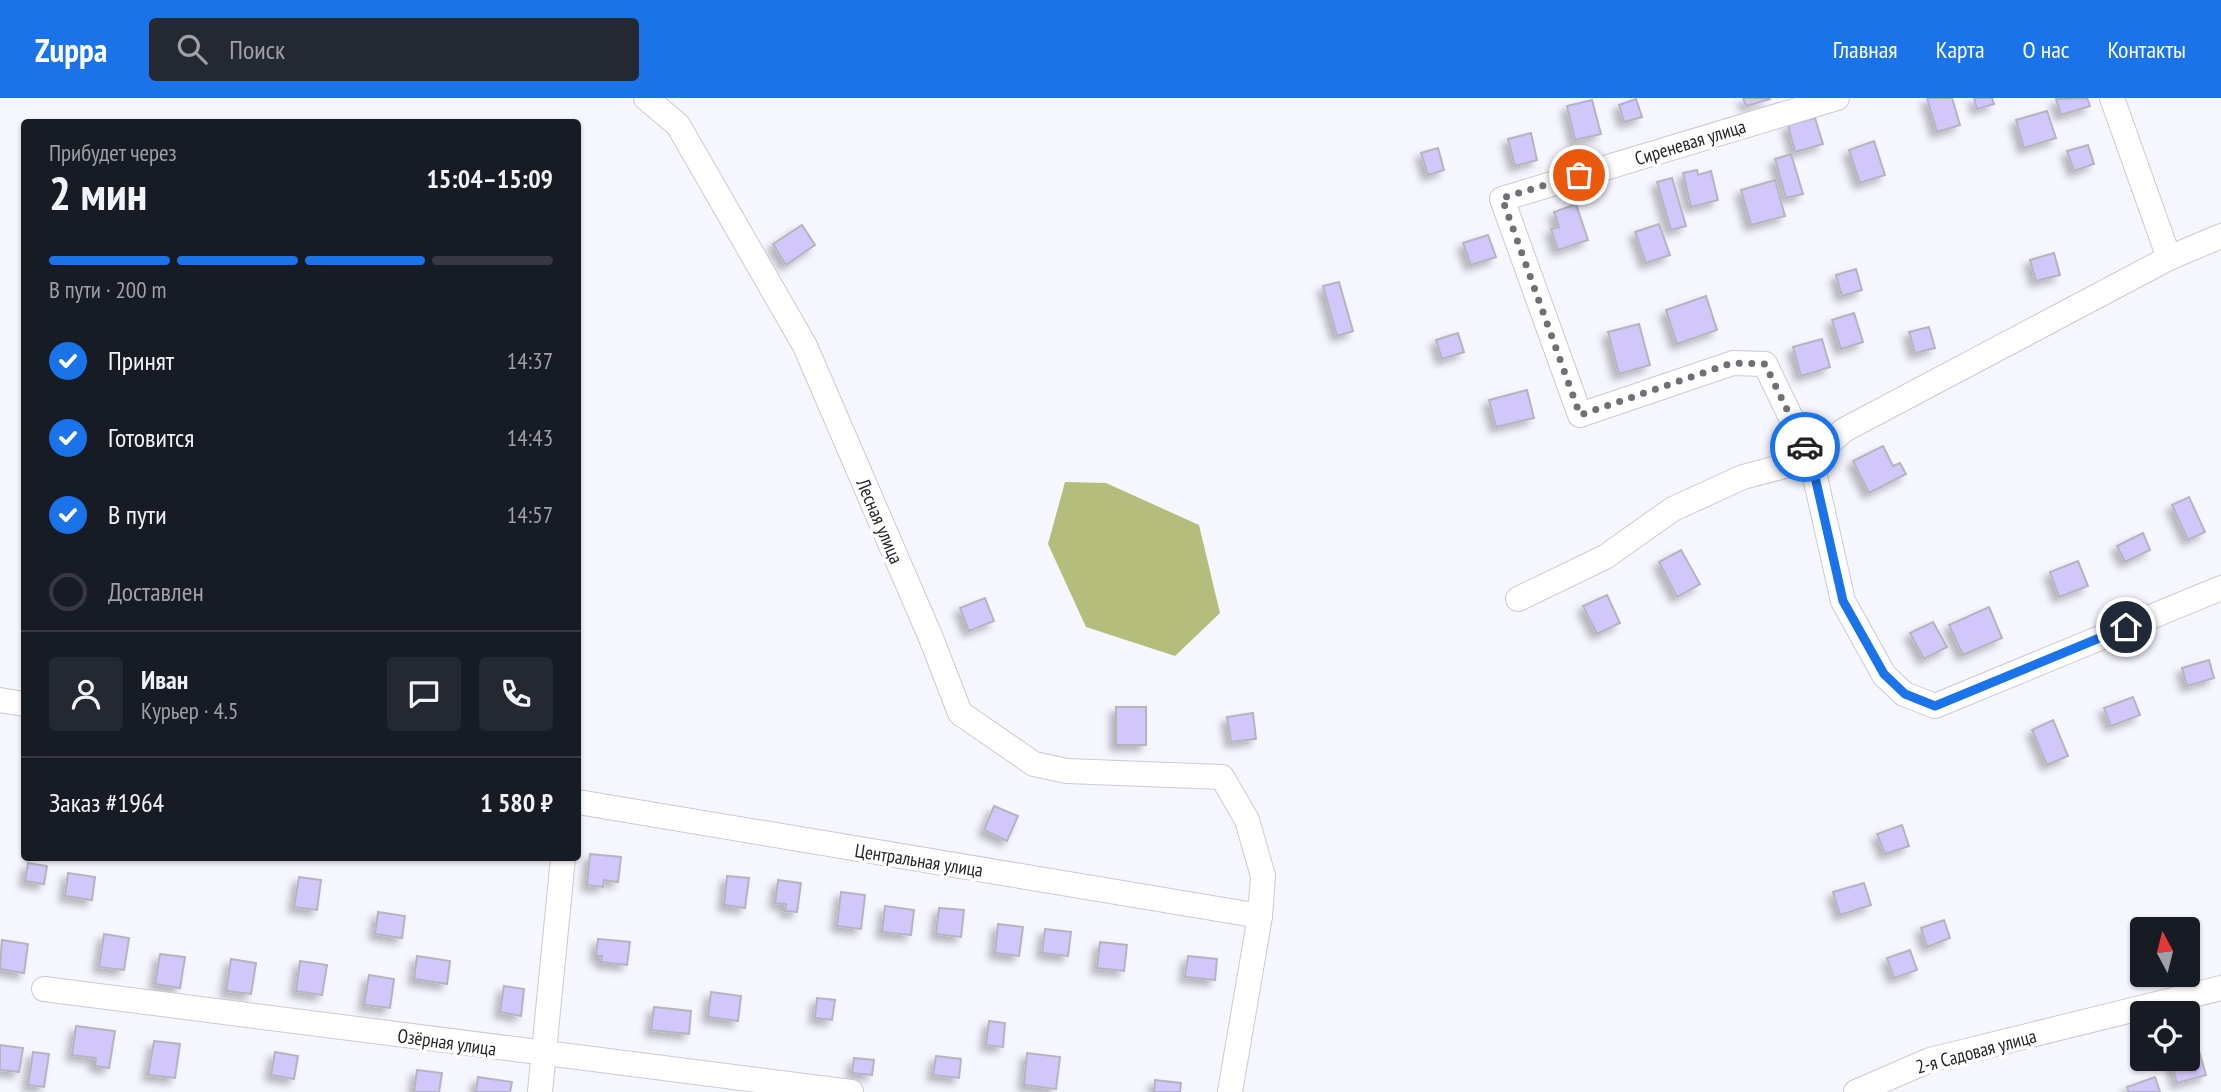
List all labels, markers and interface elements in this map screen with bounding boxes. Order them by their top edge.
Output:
search box [149,18,639,81]
text: Zuppa [35,28,107,71]
icon: search [173,30,211,68]
text: Поиск [229,33,285,66]
text: Главная [1833,34,1898,65]
text: Карта [1936,34,1985,65]
text: О нас [2023,34,2069,65]
text: Контакты [2107,34,2186,65]
street label: Сиреневая улица [1632,114,1748,170]
text: Прибудет через [49,138,177,167]
pin [1549,145,1609,205]
icon: bag [1560,156,1598,194]
text: 15:04–15:09 [426,162,553,195]
text: 2 мин [49,163,147,223]
text: В пути · 200 m [49,275,166,304]
icon: check [49,342,87,380]
text: Принят [108,344,174,377]
text: 14:37 [507,346,553,375]
courier [1770,412,1840,482]
icon: check [49,419,87,457]
text: Готовится [108,421,194,454]
text: 14:43 [507,423,553,452]
icon: car [1786,428,1824,466]
street label: Лесная улица [851,474,909,567]
icon: check [49,496,87,534]
text: В пути [108,498,167,531]
text: 14:57 [507,500,553,529]
text: Доставлен [108,575,204,608]
pin [2096,597,2156,657]
icon: home [2107,608,2145,646]
button: person [49,657,123,731]
button: chat [387,657,461,731]
button: phone [479,657,553,731]
text: Иван [141,663,188,696]
text: Курьер · 4.5 [141,696,238,725]
text: Заказ #1964 [49,786,164,819]
text: 1 580 ₽ [480,786,553,819]
street label: Центральная улица [853,838,985,882]
north arrow [2130,917,2200,987]
map controls [2130,917,2200,1071]
button: locate [2130,1001,2200,1071]
street label: Озёрная улица [396,1023,498,1061]
street label: 2-я Садовая улица [1913,1023,2039,1079]

